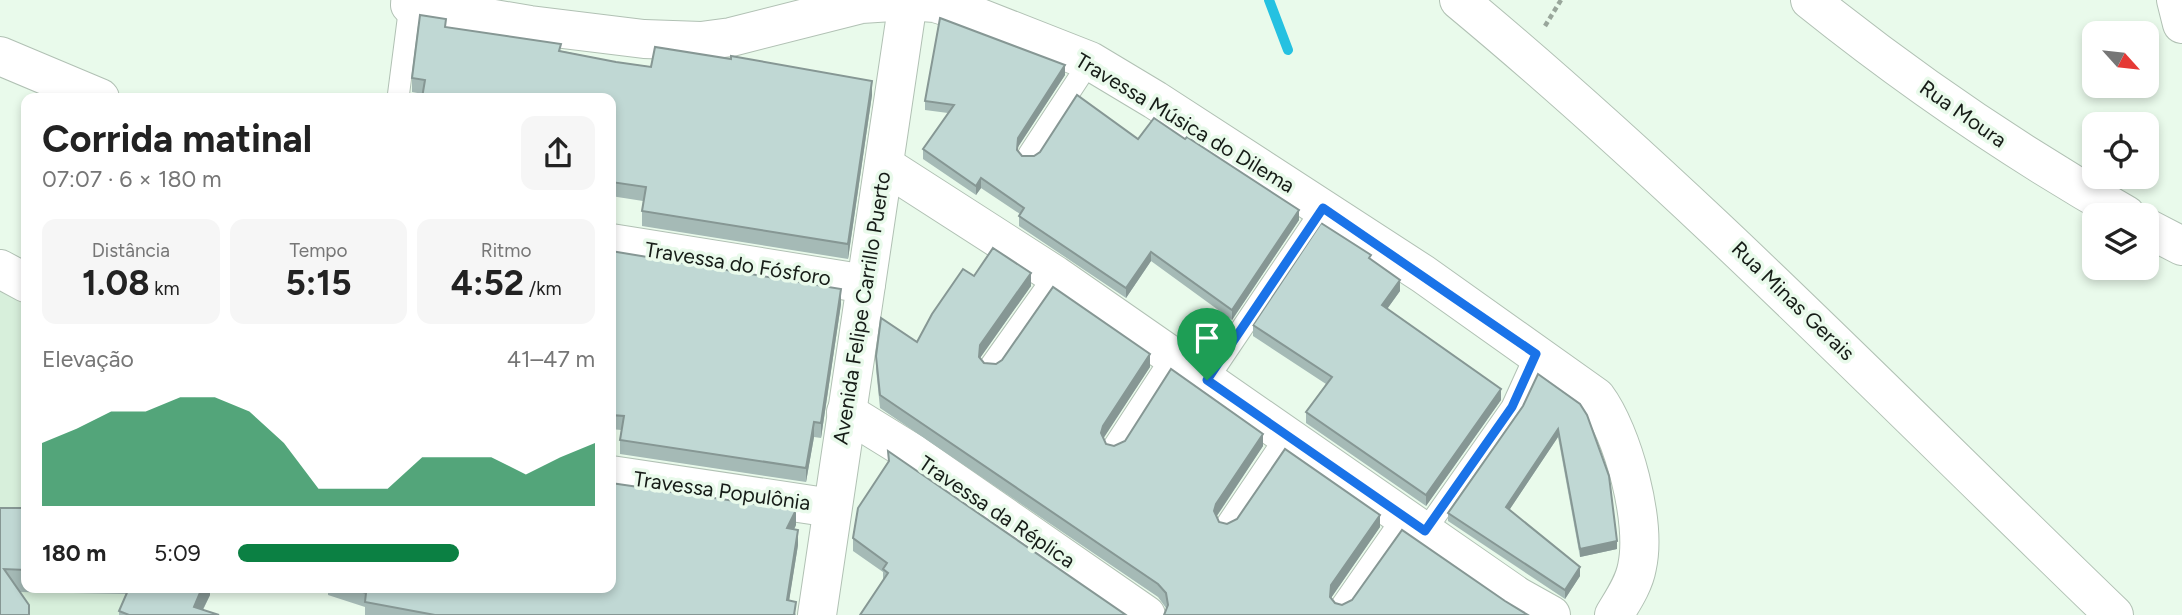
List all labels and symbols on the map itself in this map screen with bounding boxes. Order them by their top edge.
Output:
north arrow [2082,21,2160,98]
street label: Travessa Música do Dilema [1071,47,1299,198]
street label: Rua Moura [1915,75,2012,153]
street label: Avenida Felipe Carrillo Puerto [828,170,895,446]
street label: Travessa do Fósforo [643,236,833,291]
street label: Rua Minas Gerais [1727,236,1860,365]
pin [1177,308,1237,380]
street label: Travessa da Réplica [915,450,1080,573]
street label: Travessa Populônia [632,466,812,515]

